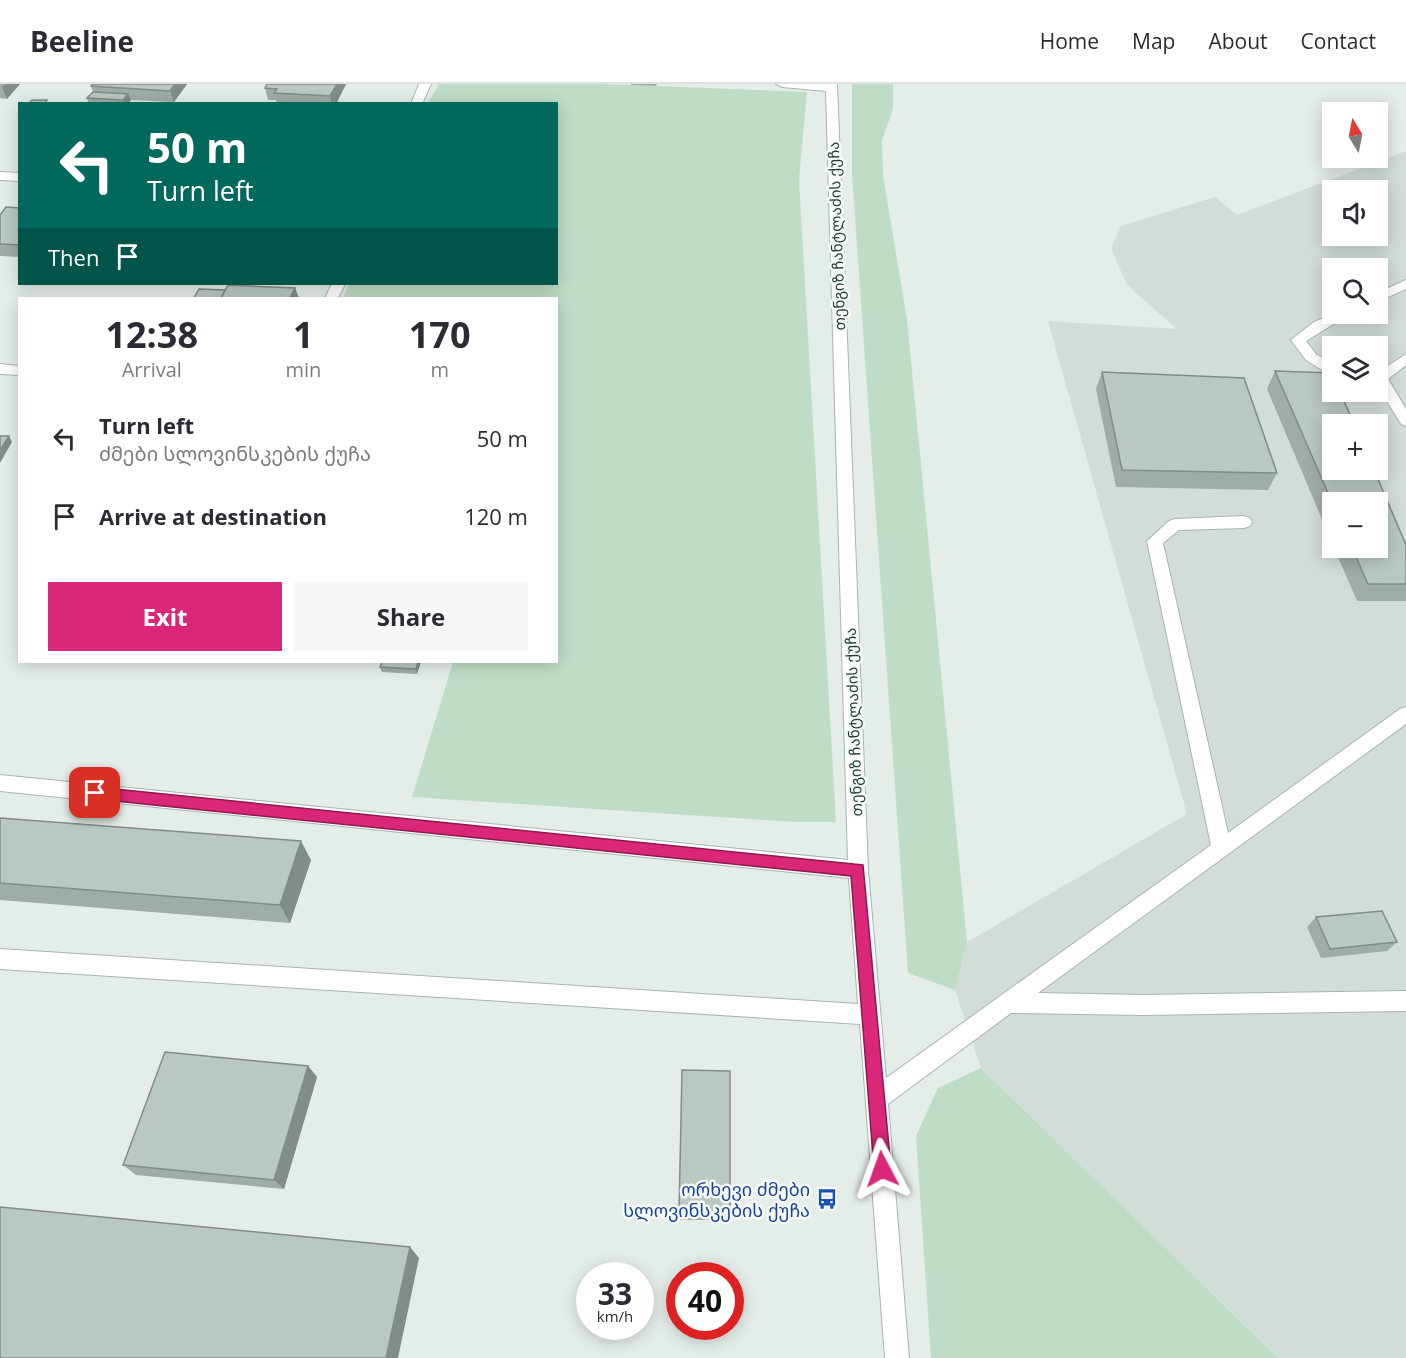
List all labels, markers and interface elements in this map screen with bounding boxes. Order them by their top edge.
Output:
text: Beeline [30,22,134,60]
text: Home [1040,27,1099,55]
text: Map [1132,27,1175,55]
text: About [1208,27,1268,55]
text: Contact [1301,27,1376,55]
north arrow [1322,102,1388,168]
map controls [1322,102,1388,558]
text: 50 m [147,118,247,175]
icon: left [48,126,126,204]
street label: თენგიზ ჩანტლაძის ქუჩა [823,141,849,331]
text: Turn left [147,172,254,209]
button: sound [1322,180,1388,246]
icon: arrive [111,240,144,273]
text: Then [48,242,99,272]
button: search [1322,258,1388,324]
text: 12:38 [105,310,198,359]
text: 1 [293,310,314,359]
text: 170 [409,310,471,359]
button: layers [1322,336,1388,402]
text: Arrival [122,356,182,383]
text: min [285,356,321,383]
text: m [430,356,449,383]
text: Turn left [99,410,194,440]
button: + [1322,414,1388,480]
icon: left [48,422,81,455]
text: 50 m [477,423,528,453]
text: ძმები სლოვინსკების ქუჩა [99,440,371,467]
button: − [1322,492,1388,558]
icon: arrive [48,500,81,533]
text: Arrive at destination [99,501,327,531]
text: 120 m [464,501,528,531]
button: Exit [48,582,282,651]
button: Share [294,582,528,651]
street label: თენგიზ ჩანტლაძის ქუჩა [840,627,866,817]
pin [69,767,120,818]
icon: arrive [78,776,111,809]
position arrow [850,1137,914,1201]
place label: ორხევი ძმები სლოვინსკების ქუჩა [623,1177,810,1222]
bus stop icon: ორხევი ძმები სლოვინსკების ქუჩა [815,1187,839,1211]
speed limit sign: 40 [666,1262,744,1340]
text: 33 [598,1273,632,1314]
text: km/h [597,1306,633,1326]

